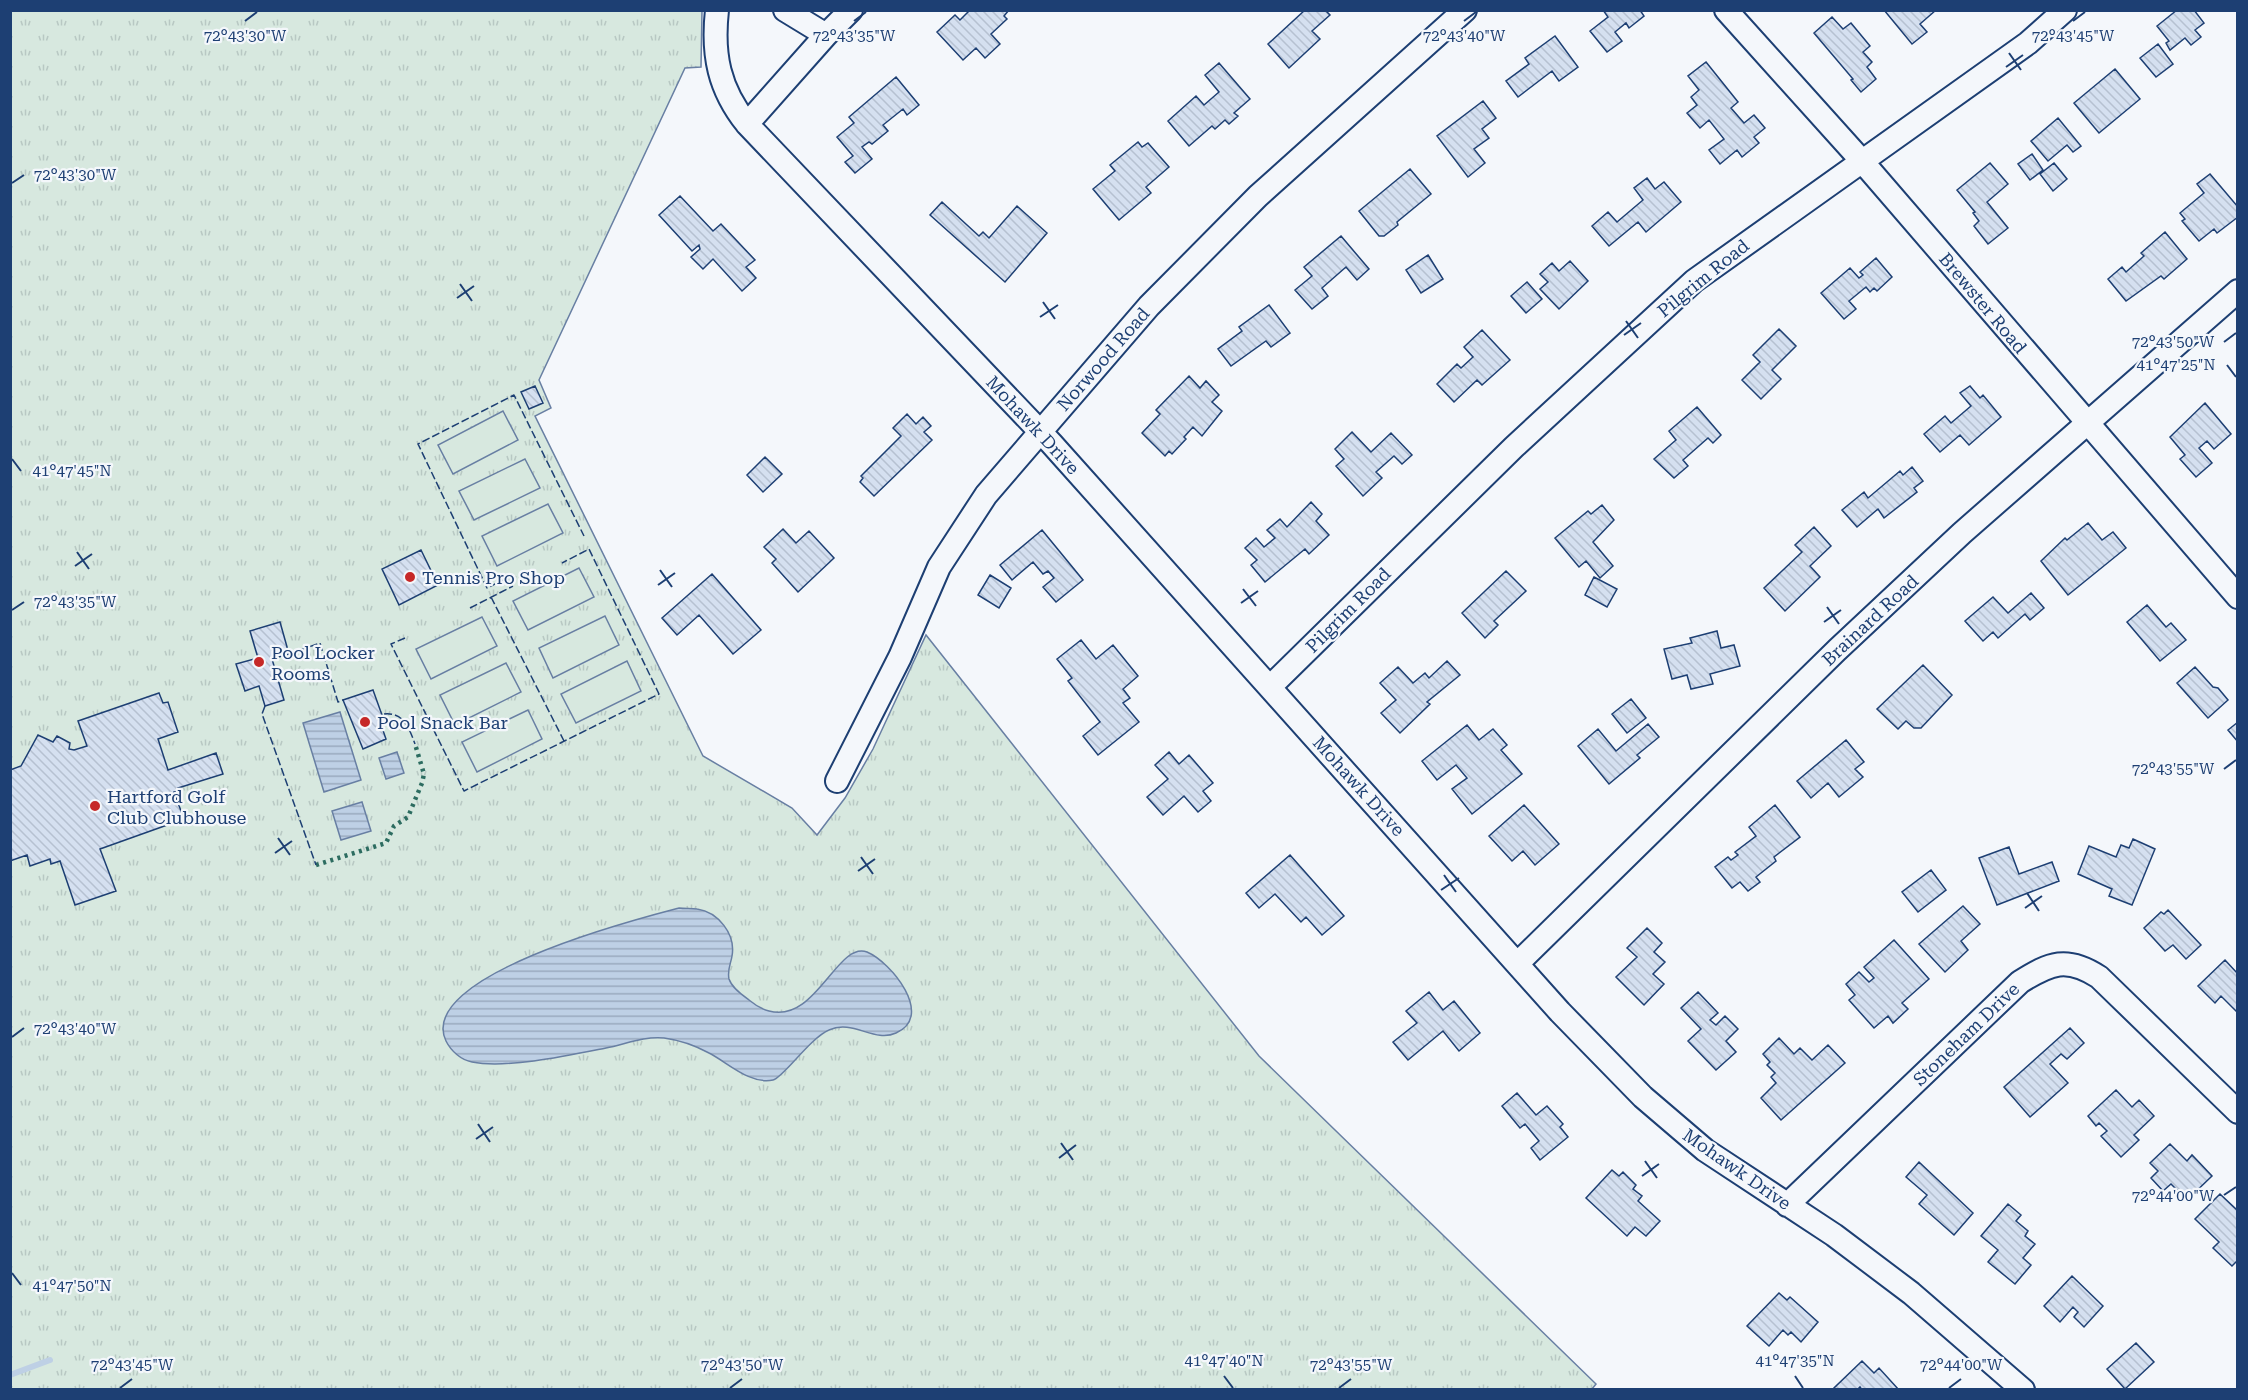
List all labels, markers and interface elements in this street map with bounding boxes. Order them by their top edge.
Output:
text: 72°43'30"W [204,27,287,45]
text: 72°43'35"W [813,27,896,45]
text: 72°43'40"W [1423,27,1506,45]
text: 72°43'45"W [2032,27,2115,45]
text: 72°43'30"W [34,166,117,184]
street label: Pilgrim Road [1653,234,1753,321]
street label: Brewster Road [1935,248,2031,358]
street label: Norwood Road [1052,303,1154,415]
text: 72°43'50"W [2132,333,2215,351]
text: 41°47'25"N [2136,356,2216,374]
street label: Mohawk Drive [982,371,1084,479]
text: 41°47'45"N [32,462,112,480]
street label: Pilgrim Road [1301,563,1395,657]
place label: Tennis Pro Shop [422,567,565,588]
marker: Tennis Pro Shop [403,570,417,584]
street label: Brainard Road [1818,570,1923,670]
text: 72°43'35"W [34,593,117,611]
place label: Pool Locker Rooms [271,642,375,684]
marker: Pool Locker Rooms [252,655,266,669]
place label: Pool Snack Bar [377,712,508,733]
marker: Pool Snack Bar [358,715,372,729]
street label: Mohawk Drive [1309,732,1409,840]
text: 72°43'55"W [2132,760,2215,778]
place label: Hartford Golf Club Clubhouse [107,786,247,828]
marker: Hartford Golf Club Clubhouse [88,799,102,813]
street label: Stoneham Drive [1909,978,2024,1090]
text: 72°43'40"W [34,1020,117,1038]
street label: Mohawk Drive [1679,1124,1795,1214]
text: 72°44'00"W [2132,1187,2215,1205]
text: 41°47'50"N [32,1277,112,1295]
text: 41°47'40"N [1184,1352,1264,1370]
text: 41°47'35"N [1755,1352,1835,1370]
text: 72°43'45"W [91,1356,174,1374]
text: 72°43'50"W [701,1356,784,1374]
text: 72°43'55"W [1310,1356,1393,1374]
text: 72°44'00"W [1920,1356,2003,1374]

